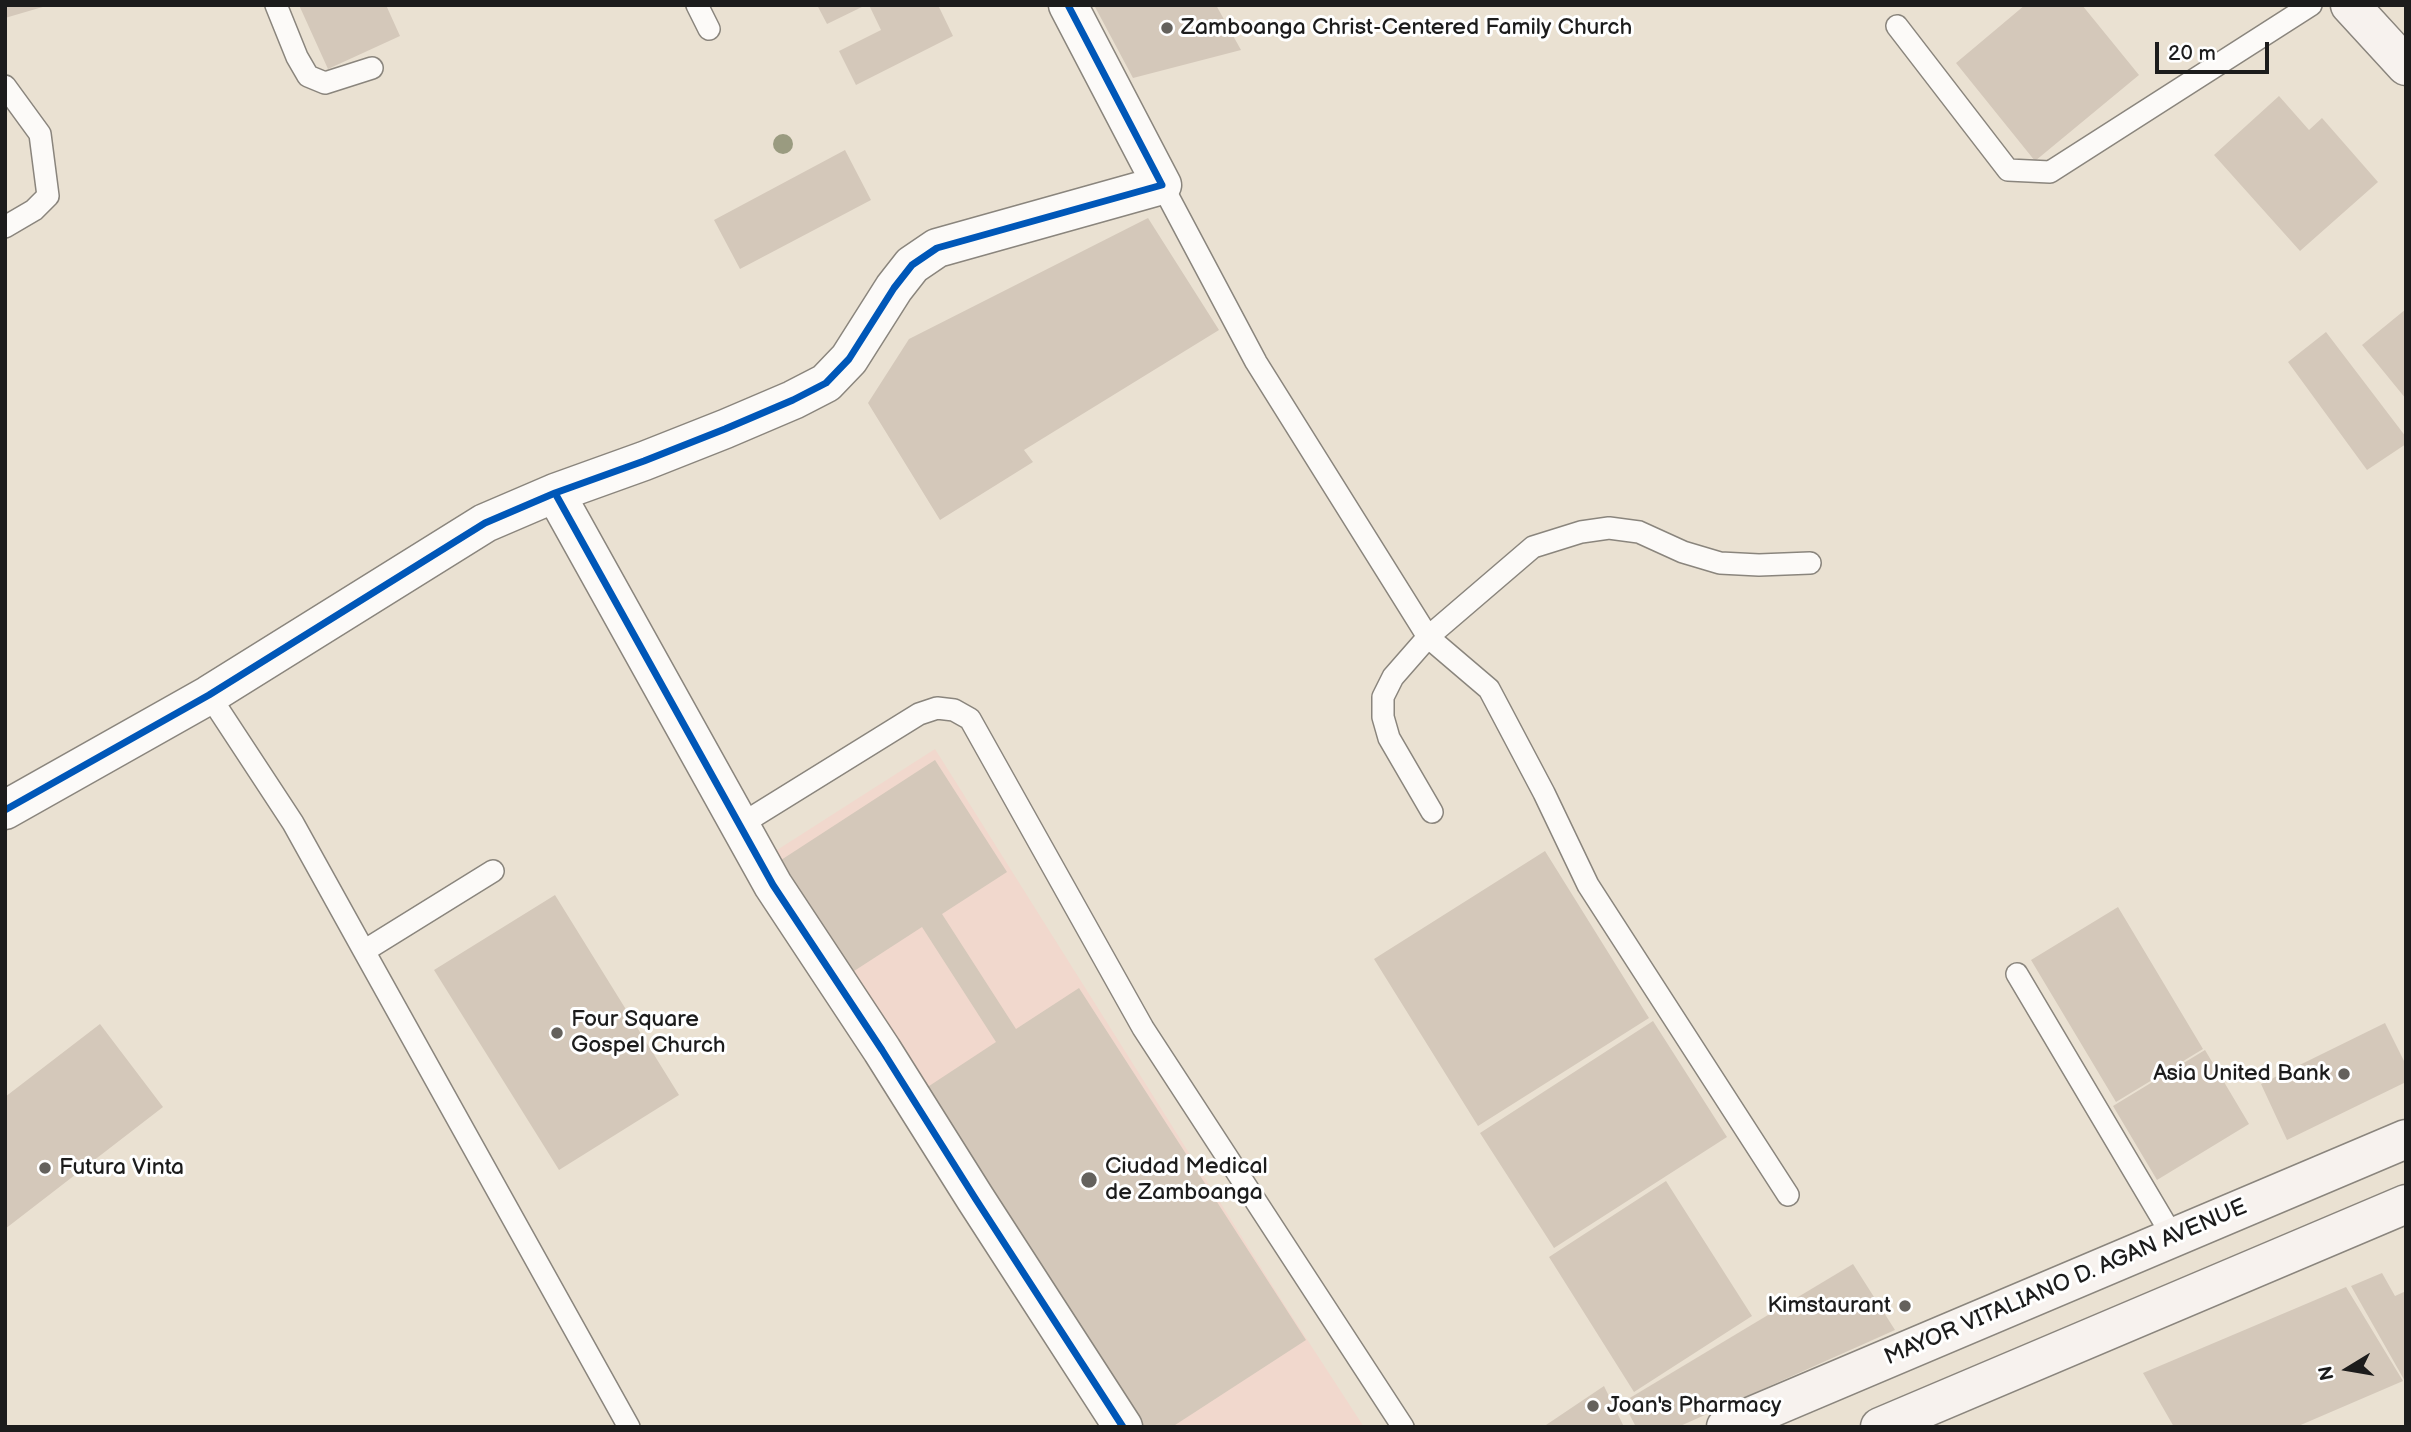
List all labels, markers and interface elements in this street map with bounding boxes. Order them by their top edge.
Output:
place label: Zamboanga Christ-Centered Family Church [1181,14,1632,42]
marker: Zamboanga Christ-Centered Family Church [1159,20,1175,36]
scale bar [2159,28,2273,72]
text: 20 m [2168,41,2216,66]
place label: Four Square Gospel Church [571,1006,726,1060]
marker: Four Square Gospel Church [549,1025,565,1041]
place label: Asia United Bank [2153,1060,2330,1088]
marker: Asia United Bank [2336,1066,2352,1082]
place label: Ciudad Medical de Zamboanga [1105,1153,1268,1207]
place label: Futura Vinta [59,1154,184,1182]
marker: Futura Vinta [37,1160,53,1176]
marker: Ciudad Medical de Zamboanga [1079,1170,1099,1190]
street label: MAYOR VITALIANO D. AGAN AVENUE [1881,1194,2251,1372]
place label: Kimstaurant [1767,1292,1891,1320]
marker: Kimstaurant [1897,1298,1913,1314]
north arrow [2313,1334,2383,1404]
text: N [2314,1364,2340,1382]
place label: Joan's Pharmacy [1607,1392,1781,1420]
marker: Joan's Pharmacy [1585,1398,1601,1414]

